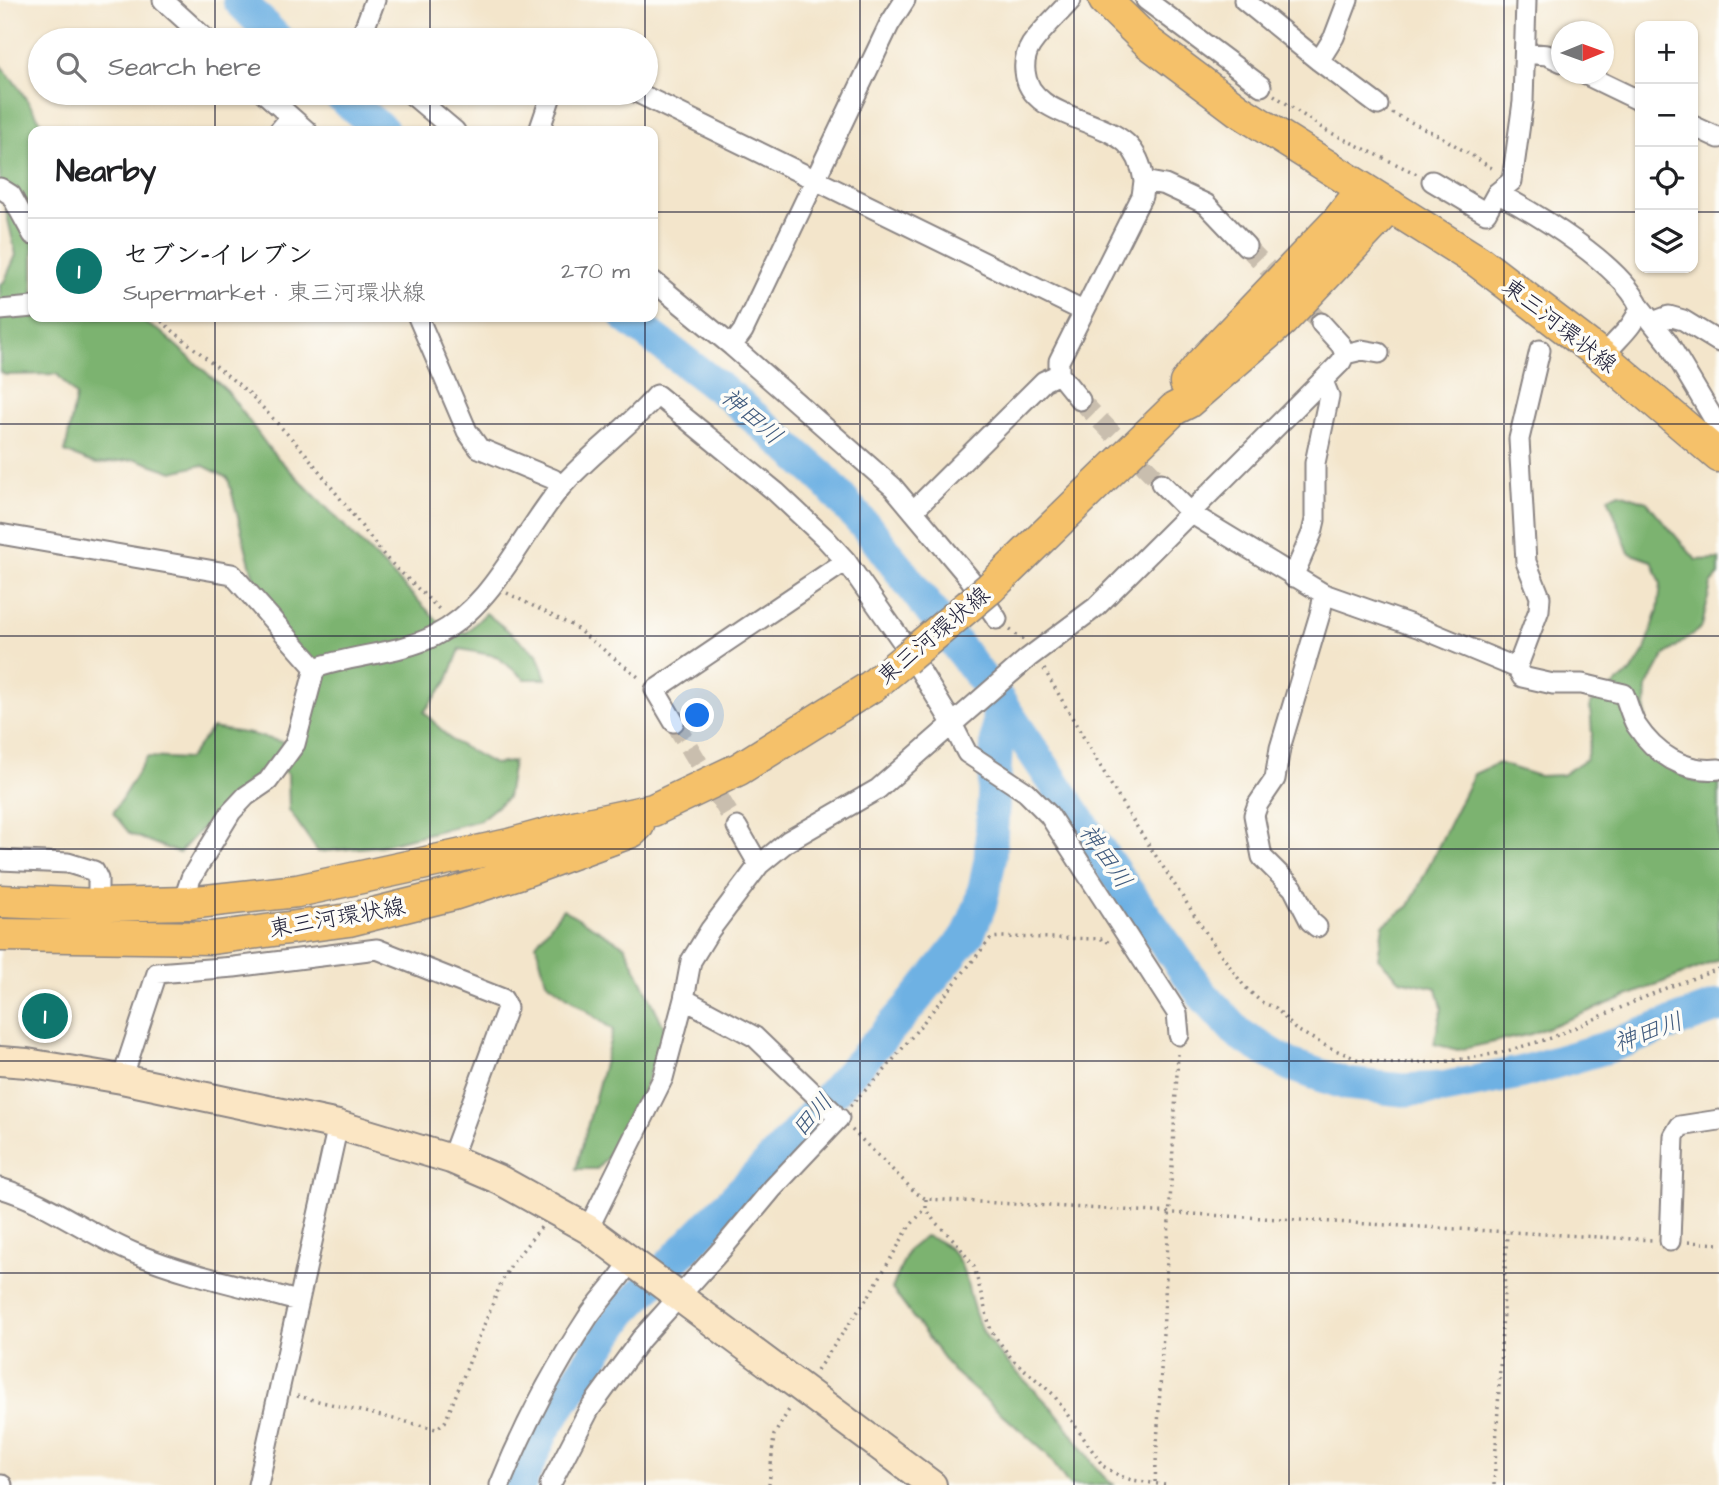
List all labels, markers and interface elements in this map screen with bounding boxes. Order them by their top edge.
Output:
north arrow [1551,21,1614,84]
map controls [1635,21,1698,273]
button: + [1635,21,1698,84]
search box [28,28,658,105]
icon: search [52,48,90,86]
text: Search here [108,49,261,85]
button: − [1635,84,1698,147]
button: locate [1635,147,1698,210]
text: Nearby [56,151,156,193]
button: layers [1635,210,1698,273]
text: セブン-イレブン [123,237,313,273]
text: 1 [78,255,80,287]
text: 270 m [561,255,630,287]
street label: 東三河環状線 [1495,271,1624,381]
text: Supermarket · 東三河環状線 [123,277,425,309]
water label: 神田川 [713,380,790,453]
street label: 東三河環状線 [871,579,997,692]
your location [680,698,714,732]
water label: 神田川 [1071,817,1140,896]
street label: 東三河環状線 [266,890,408,946]
pin: 1 [22,990,68,1042]
water label: 神田川 [1609,1005,1688,1061]
water label: 田川 [784,1086,841,1145]

